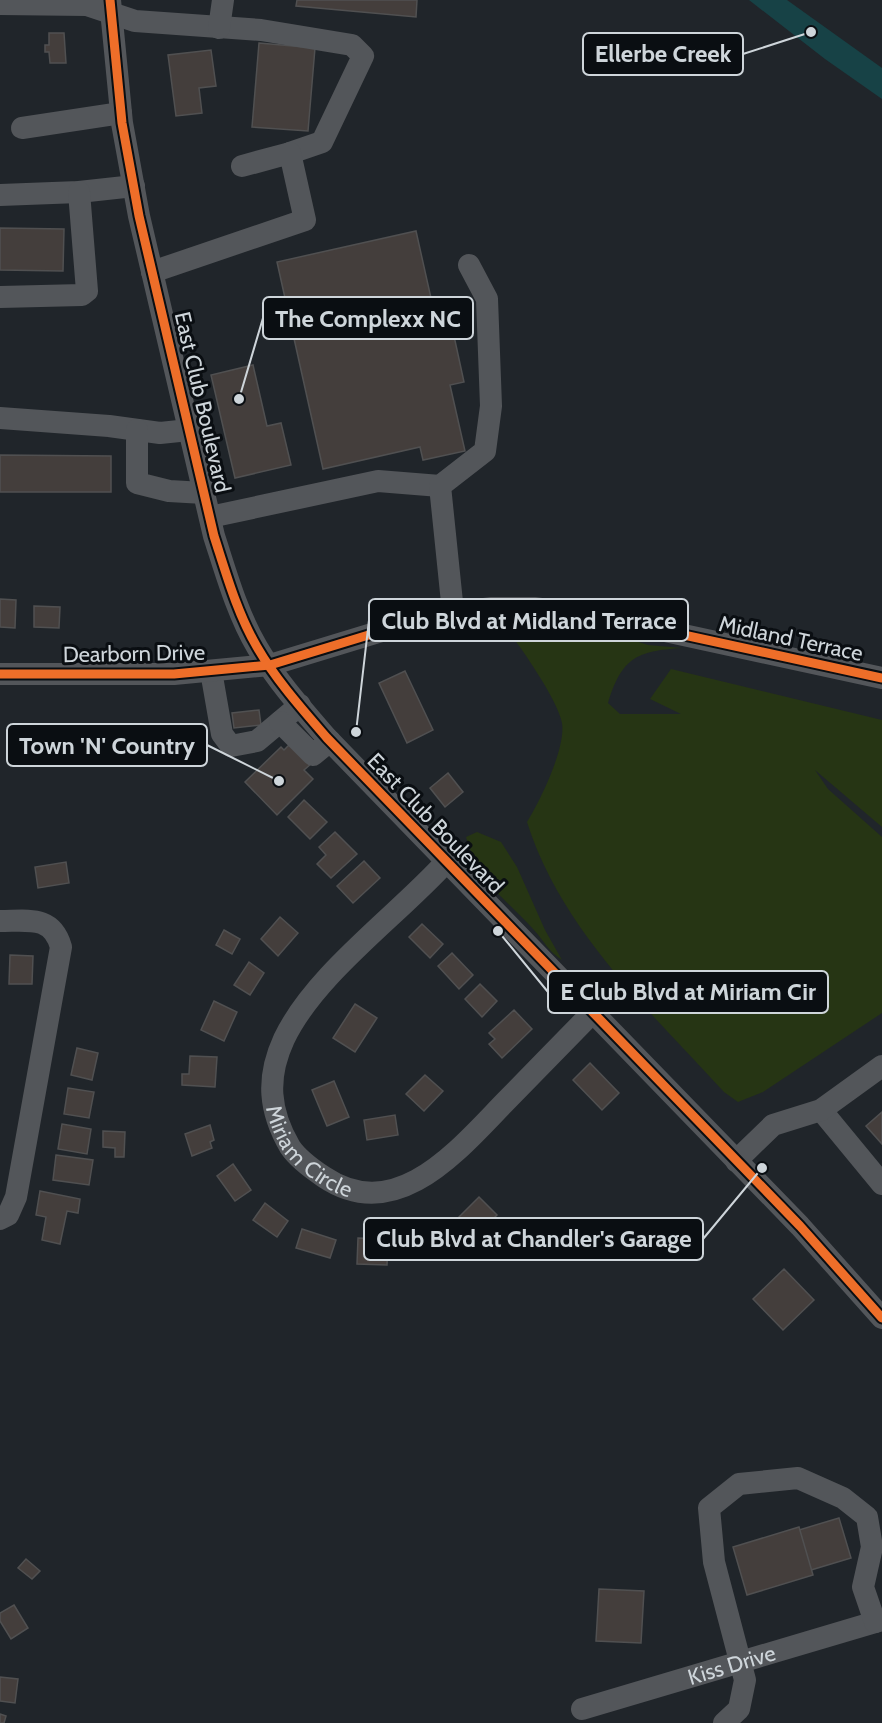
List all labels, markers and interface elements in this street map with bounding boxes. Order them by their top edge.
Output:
callout: Ellerbe Creek [583,33,743,75]
text: Ellerbe Creek [595,39,732,68]
callout: The Complexx NC [263,297,473,339]
text: The Complexx NC [275,304,461,333]
street label: East Club Boulevard [169,309,236,495]
callout: Club Blvd at Midland Terrace [369,599,688,641]
text: Club Blvd at Midland Terrace [381,606,677,635]
street label: Midland Terrace [716,610,865,667]
street label: Dearborn Drive [63,639,205,668]
callout: Town 'N' Country [7,724,207,766]
text: Town 'N' Country [19,731,195,760]
street label: East Club Boulevard [362,747,510,899]
callout: E Club Blvd at Miriam Cir [548,971,828,1013]
text: E Club Blvd at Miriam Cir [560,977,816,1006]
street label: Miriam Circle [260,1102,356,1203]
callout: Club Blvd at Chandler's Garage [364,1218,703,1260]
text: Club Blvd at Chandler's Garage [376,1224,692,1253]
street label: Kiss Drive [685,1639,779,1691]

